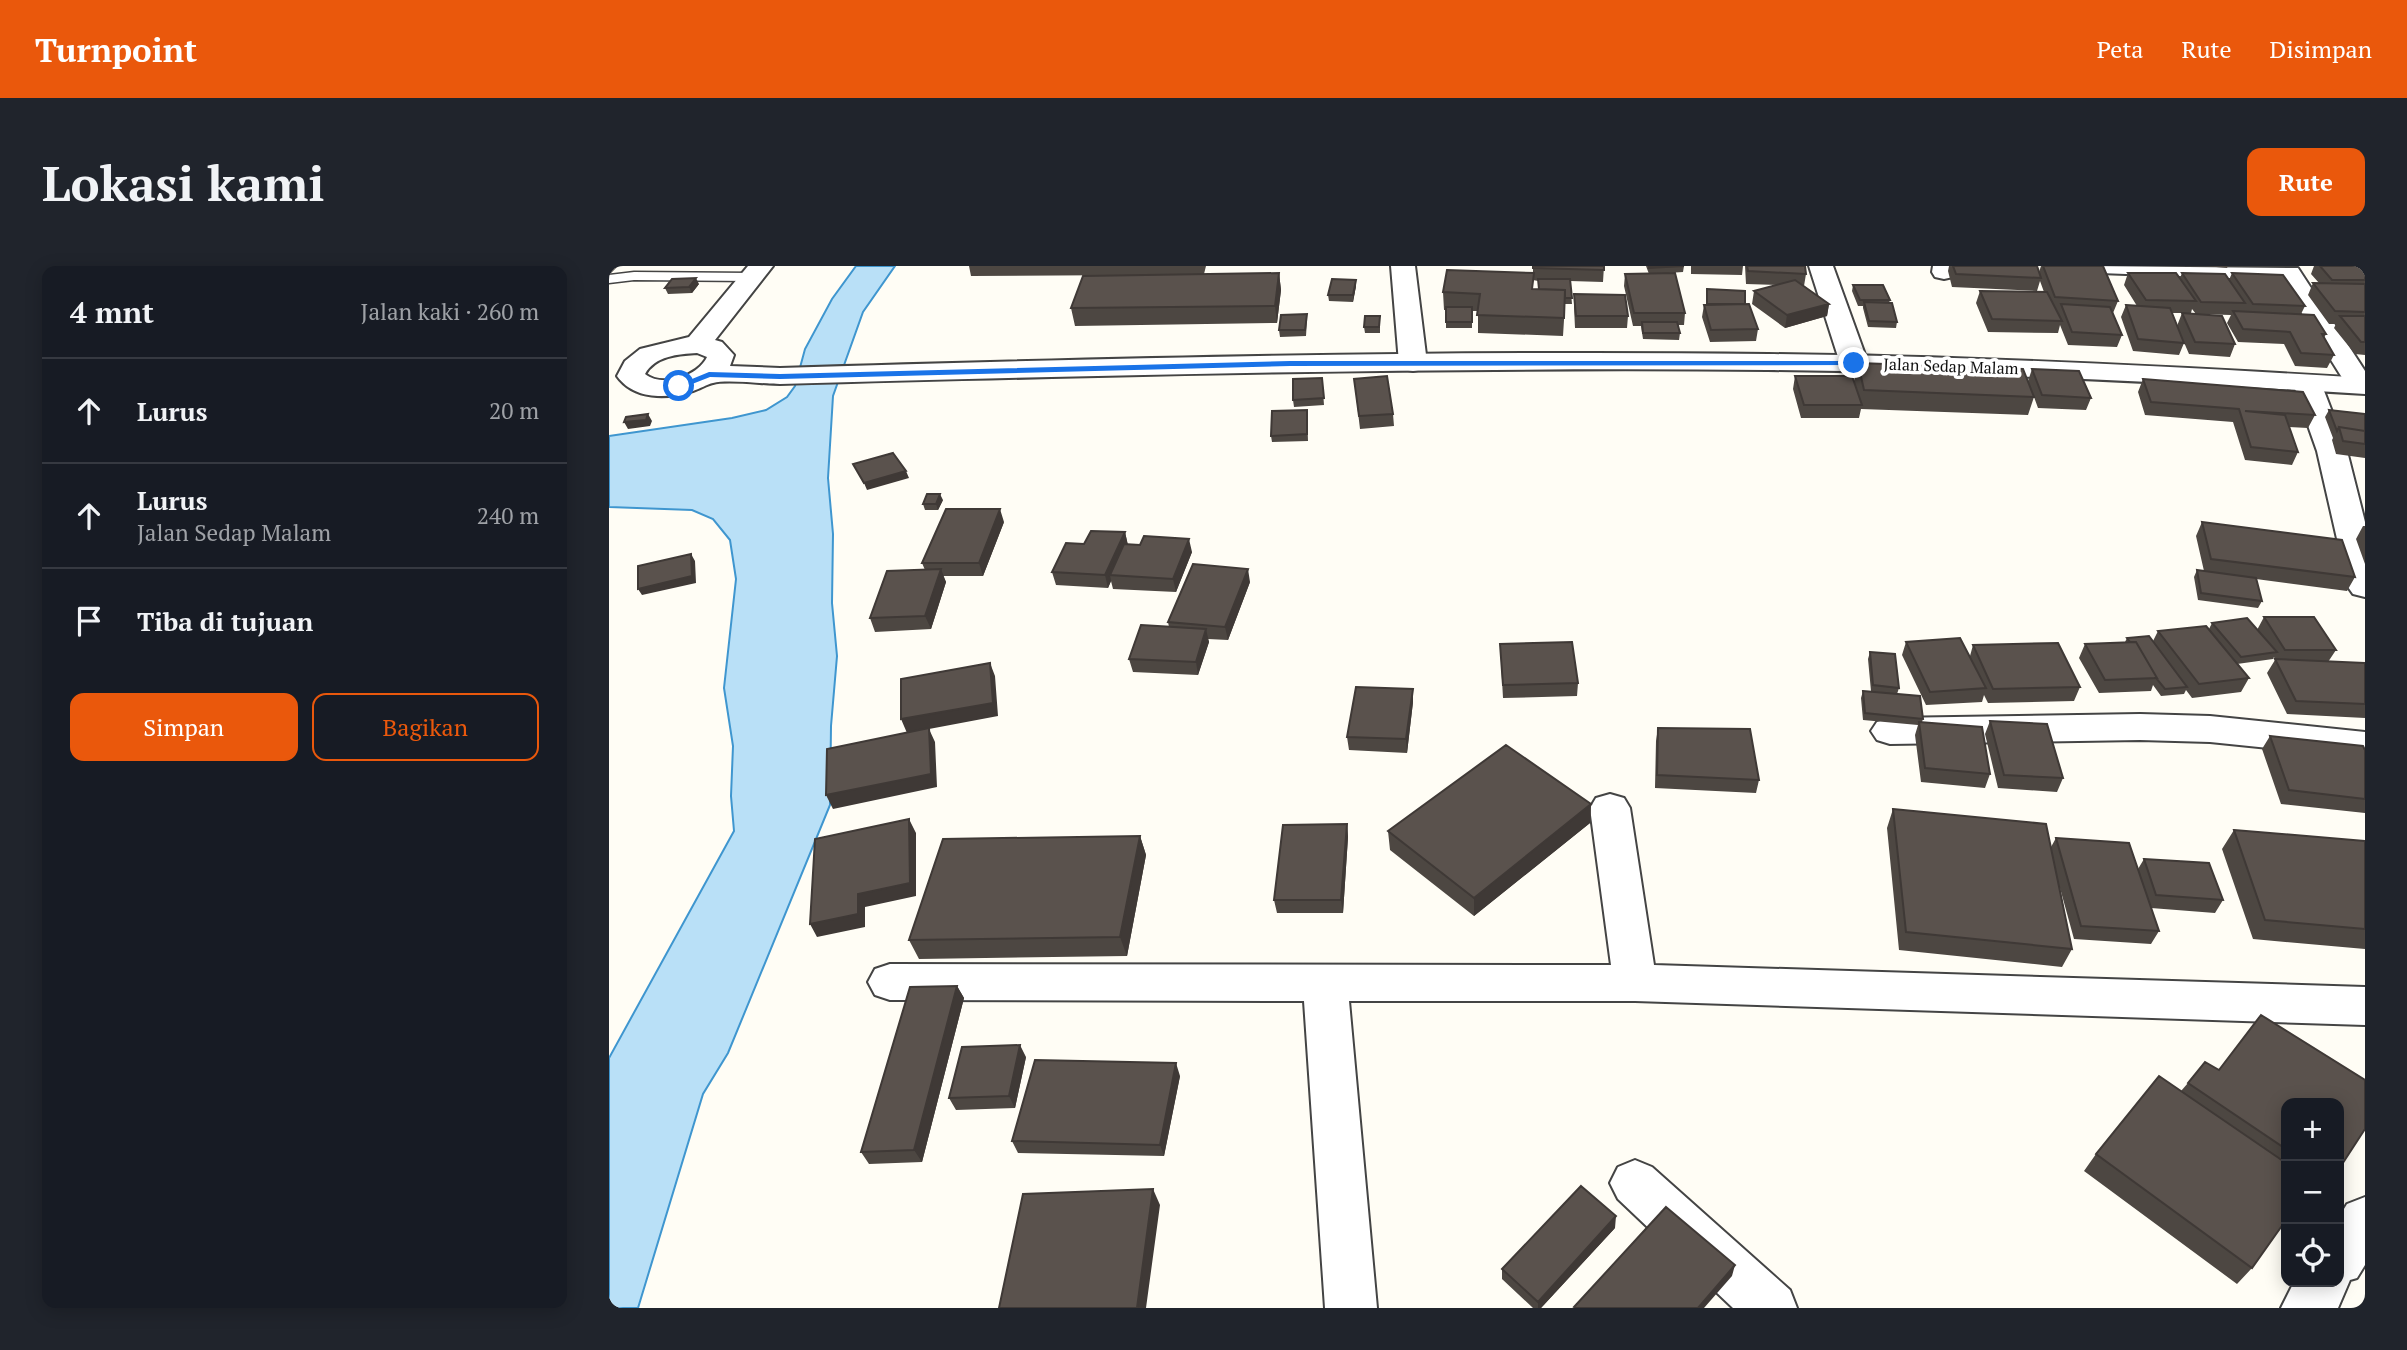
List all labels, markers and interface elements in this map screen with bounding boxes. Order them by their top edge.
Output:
text: Turnpoint [35,28,197,71]
text: Peta [2097,33,2143,65]
text: Rute [2181,33,2231,65]
text: Disimpan [2269,33,2372,65]
button: Rute [2247,148,2365,216]
text: Lokasi kami [42,150,325,215]
text: 4 mnt [70,292,154,332]
text: Jalan kaki · 260 m [361,296,539,327]
route end [1838,347,1869,378]
street label: Jalan Sedap Malam [1883,353,2019,379]
route start [663,370,694,401]
icon: ahead [70,392,108,430]
text: Lurus [137,394,207,428]
text: 20 m [489,395,539,426]
text: Lurus [137,483,207,517]
icon: ahead [70,497,108,535]
text: 240 m [477,500,539,531]
text: Jalan Sedap Malam [137,517,331,548]
icon: arrive [70,602,108,640]
text: Tiba di tujuan [137,604,313,638]
button: Simpan [70,693,298,761]
button: Bagikan [312,693,539,761]
map controls [2281,1098,2344,1287]
button: + [2281,1098,2344,1161]
button: − [2281,1161,2344,1224]
button: locate [2281,1224,2344,1287]

